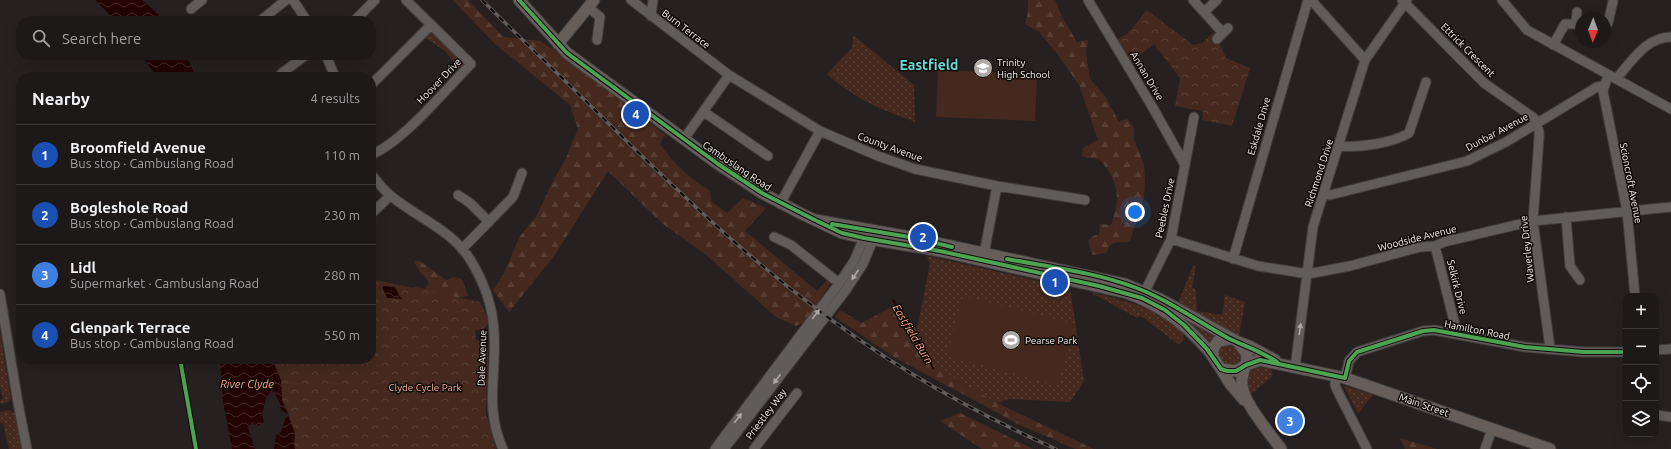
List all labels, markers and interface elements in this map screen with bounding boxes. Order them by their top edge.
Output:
street label: Burn Terrace [660,7,712,51]
north arrow [1575,12,1611,48]
search box [16,16,376,60]
street label: Ettrick Crescent [1439,21,1497,79]
icon: search [30,27,52,49]
text: Search here [62,30,141,47]
street label: Annan Drive [1128,50,1166,102]
street label: Hoover Drive [415,56,463,106]
district label: Eastfield [900,57,958,73]
school or university icon: Trinity High School [972,57,994,79]
place label: Trinity High School [997,57,1050,80]
text: Nearby [32,89,90,108]
text: 4 results [310,91,360,105]
street label: Eskdale Drive [1245,96,1273,156]
pin: 4 [623,99,649,129]
street label: Dunbar Avenue [1464,111,1530,153]
street label: County Avenue [856,130,924,164]
street label: Richmond Drive [1303,138,1335,208]
text: Broomfield Avenue [70,139,206,156]
street label: Cambuslang Road [701,139,774,193]
street label: Scioncroft Avenue [1618,142,1644,224]
text: 1 [41,148,49,162]
text: 110 m [324,148,360,162]
text: Bus stop · Cambuslang Road [70,156,234,170]
street label: Peebles Drive [1153,177,1177,239]
text: Bogleshole Road [70,199,188,216]
your location [1125,202,1145,222]
text: 2 [41,208,49,222]
text: 230 m [324,208,360,222]
street label: Waverley Drive [1518,215,1536,283]
text: Bus stop · Cambuslang Road [70,216,234,230]
pin: 2 [910,222,936,252]
street label: Woodside Avenue [1376,223,1458,253]
text: Lidl [70,259,96,276]
street label: Selkirk Drive [1445,259,1469,315]
pin: 1 [1042,267,1068,297]
text: 3 [41,268,49,282]
text: 280 m [324,268,360,282]
one-way arrow [852,269,859,281]
text: Supermarket · Cambuslang Road [70,276,259,290]
map controls [1623,293,1659,437]
button: + [1623,293,1659,329]
water label: Eastfield Burn [890,302,936,367]
one-way arrow [812,308,820,319]
street label: Hamilton Road [1443,318,1511,342]
text: Glenpark Terrace [70,319,190,336]
one-way arrow [1297,323,1304,335]
text: 4 [41,328,49,342]
text: 550 m [324,328,360,342]
sports icon: Pearse Park [1000,329,1022,351]
button: − [1623,329,1659,365]
street label: Dale Avenue [476,330,488,386]
place label: Pearse Park [1025,335,1077,346]
text: Bus stop · Cambuslang Road [70,336,234,350]
button: locate [1623,365,1659,401]
one-way arrow [773,373,781,384]
water label: River Clyde [220,378,274,390]
park label: Clyde Cycle Park [388,382,462,393]
street label: Priestley Way [743,386,789,441]
street label: Main Street [1398,391,1451,419]
button: layers [1623,401,1659,437]
pin: 3 [1277,406,1303,436]
one-way arrow [734,412,742,423]

